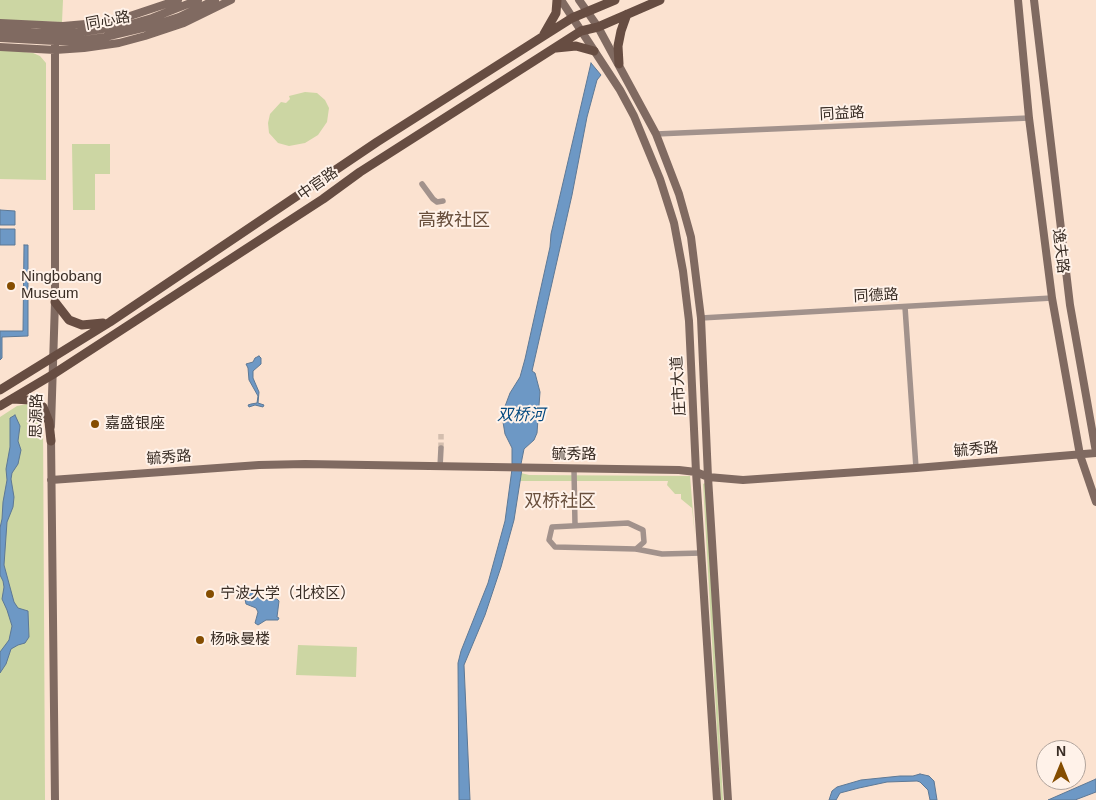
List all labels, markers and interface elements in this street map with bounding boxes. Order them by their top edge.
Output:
street label: 同心路 [84,8,132,34]
street label: 同益路 [819,104,865,124]
street label: 中官路 [294,164,342,204]
district label: 高教社区 [418,210,490,232]
street label: 逸夫路 [1048,228,1072,274]
place label: Ningbobang Museum [21,268,102,303]
marker: Ningbobang Museum [5,280,17,292]
street label: 同德路 [853,286,899,306]
street label: 庄市大道 [668,356,690,416]
street label: 思源路 [28,393,46,439]
water label: 双桥河 [497,406,545,426]
place label: 嘉盛银座 [105,415,165,433]
marker: 嘉盛银座 [89,418,101,430]
street label: 毓秀路 [953,439,999,461]
street label: 毓秀路 [552,446,596,464]
street label: 毓秀路 [146,447,192,469]
district label: 双桥社区 [524,491,596,513]
place label: 宁波大学（北校区） [220,585,355,603]
marker: 宁波大学（北校区） [204,588,216,600]
place label: 杨咏曼楼 [210,631,270,649]
marker: 杨咏曼楼 [194,634,206,646]
north arrow [1036,740,1086,790]
text: N [1056,743,1066,759]

